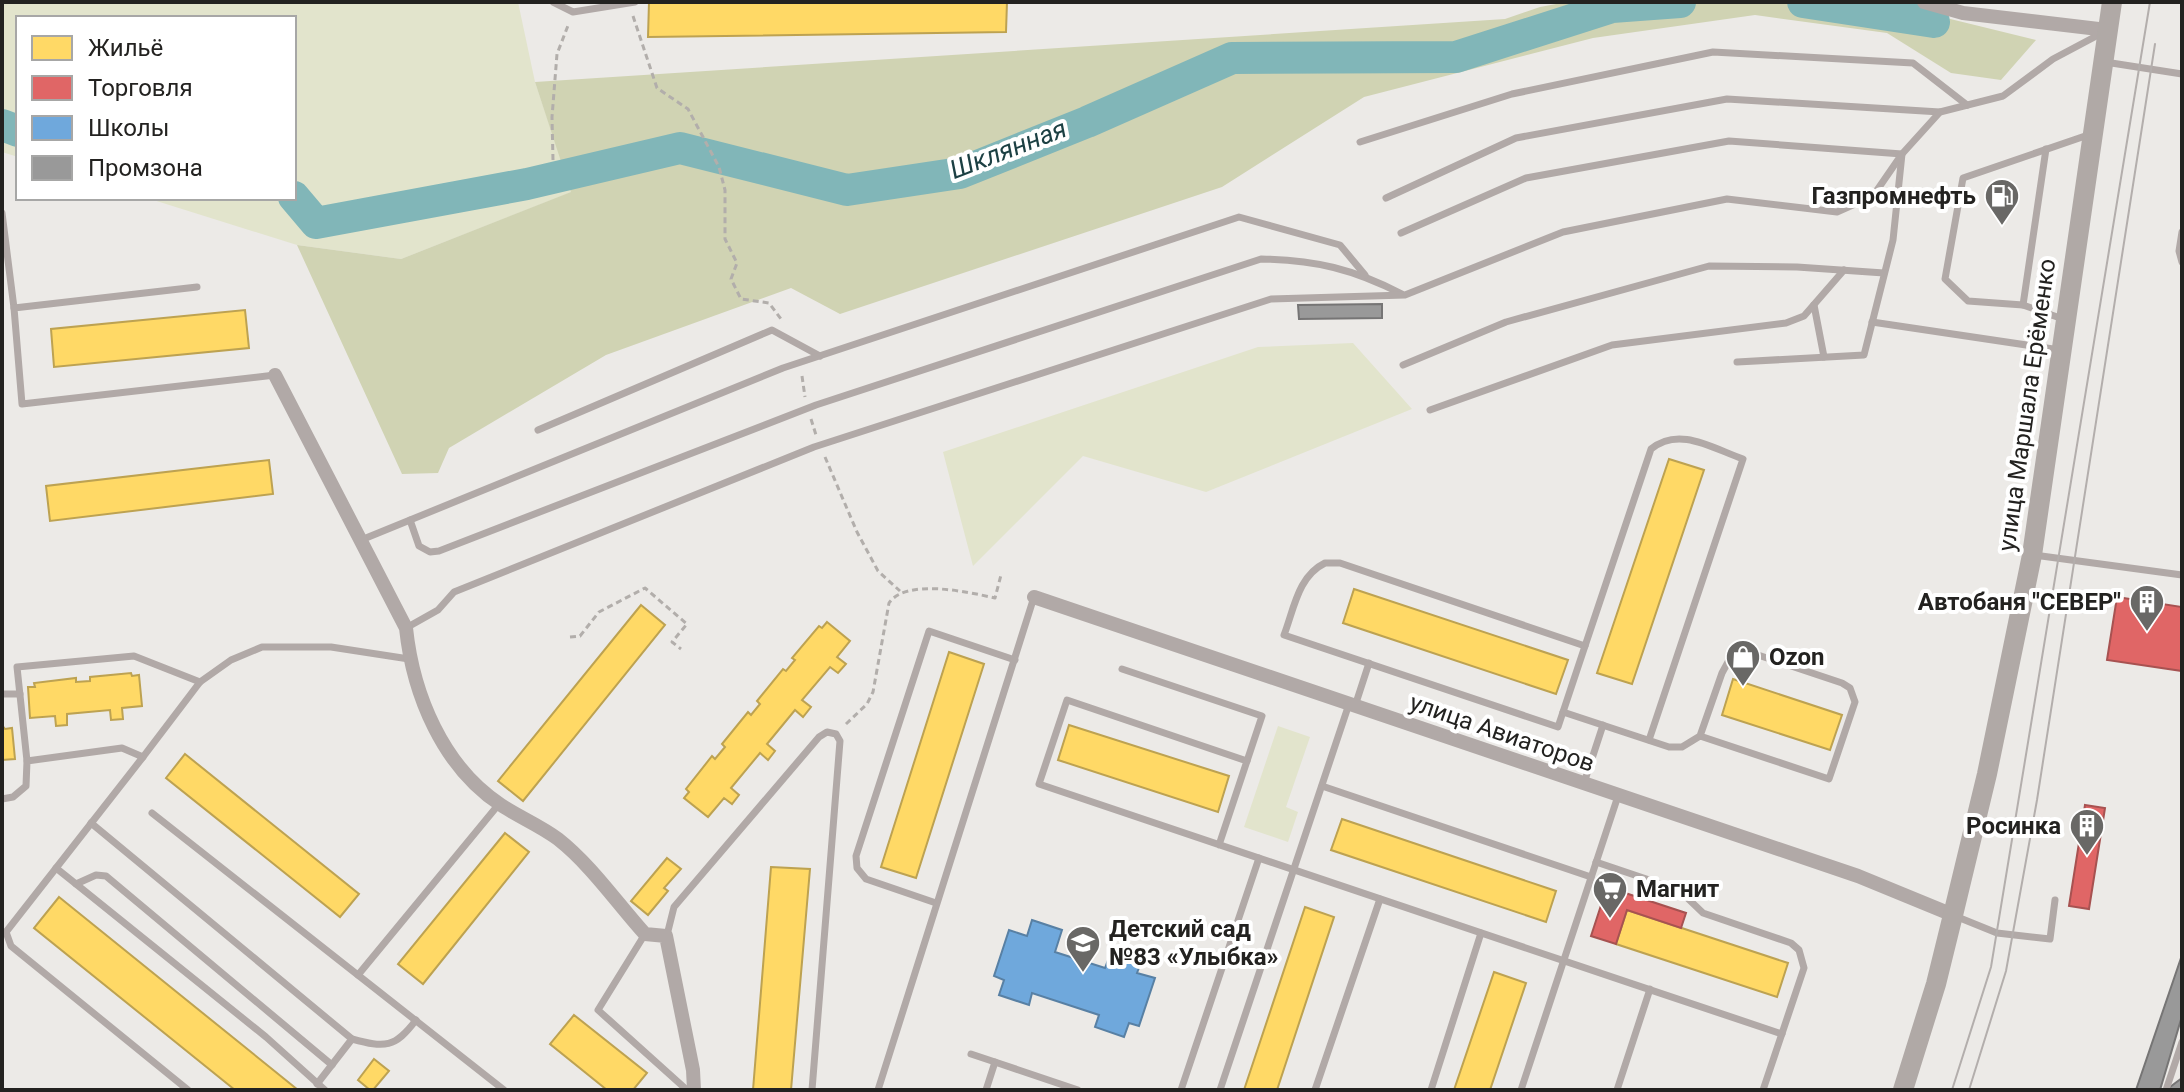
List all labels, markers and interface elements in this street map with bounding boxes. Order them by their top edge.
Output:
legend [16,16,296,200]
text: Жильё [88,34,163,62]
text: Торговля [88,74,193,102]
water label: Шклянная [945,113,1071,185]
text: Школы [88,114,169,142]
text: Промзона [88,154,203,182]
fuel station icon: Газпромнефть [1983,177,2021,227]
place label: Газпромнефть [1812,182,1976,210]
street label: улица Маршала Ерёменко [1993,257,2061,553]
building icon: Автобаня "СЕВЕР" [2128,583,2166,633]
place label: Автобаня "СЕВЕР" [1918,588,2121,616]
shop icon: Ozon [1724,638,1762,688]
place label: Ozon [1769,643,1825,671]
street label: улица Авиаторов [1406,688,1598,778]
building icon: Росинка [2068,807,2106,857]
place label: Росинка [1966,812,2061,840]
supermarket icon: Магнит [1591,870,1629,920]
place label: Магнит [1636,875,1719,903]
place label: Детский сад №83 «Улыбка» [1109,915,1279,971]
school or university icon: Детский сад №83 «Улыбка» [1064,924,1102,974]

